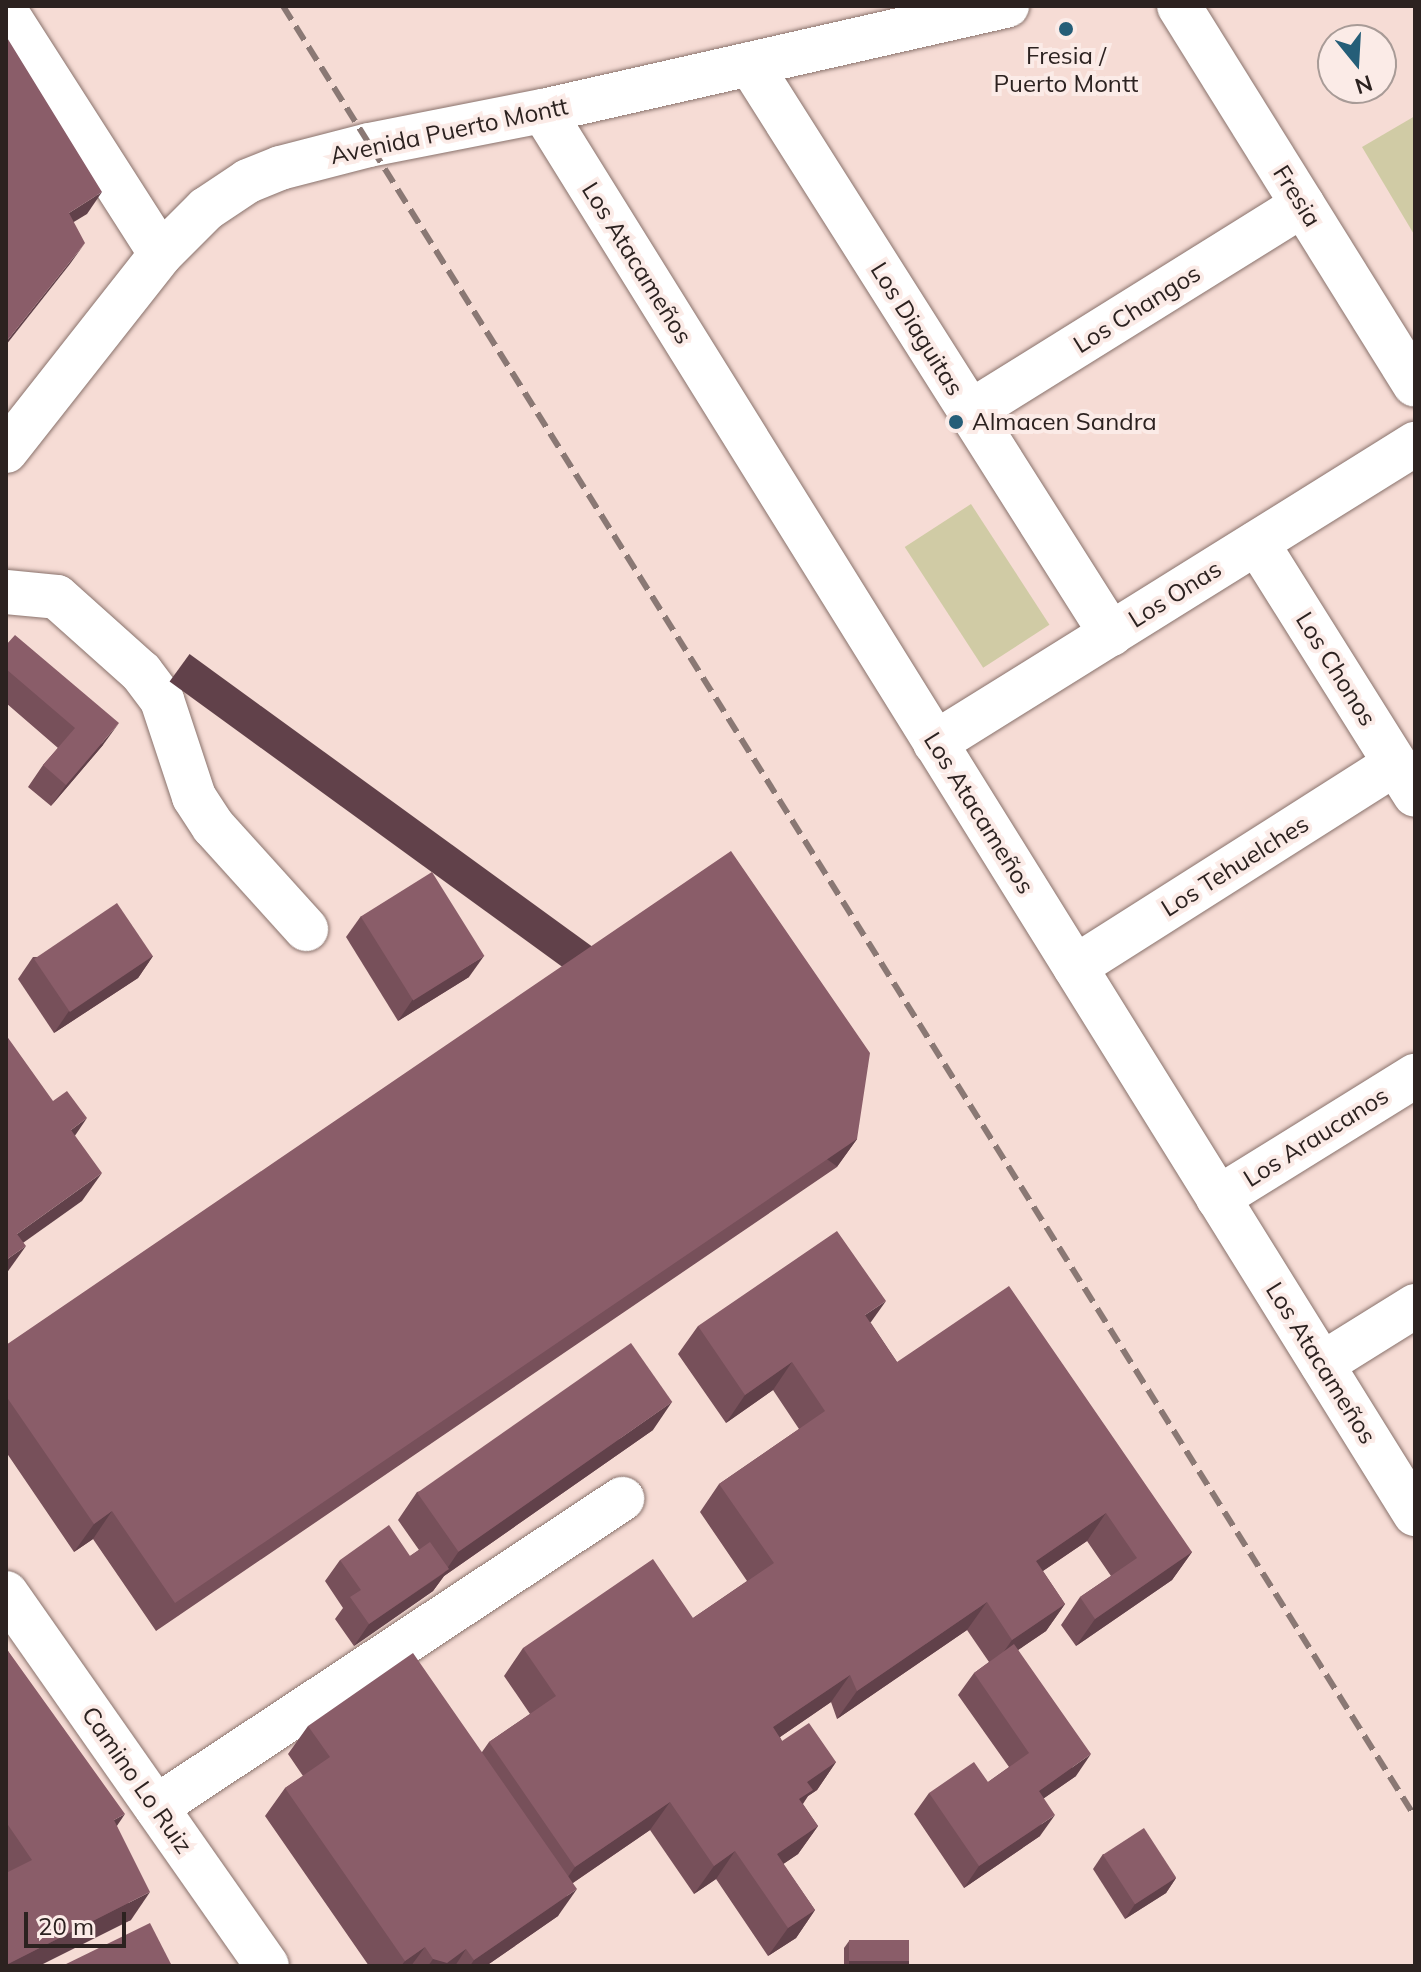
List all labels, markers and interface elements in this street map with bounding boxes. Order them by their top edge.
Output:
marker: Fresia / Puerto Montt [1057,20,1075,38]
north arrow [1317,24,1397,104]
place label: Fresia / Puerto Montt [994,42,1138,98]
text: N [1352,69,1376,101]
street label: Avenida Puerto Montt [328,92,570,170]
street label: Fresia [1267,160,1327,232]
street label: Los Atacameños [576,177,698,349]
street label: Los Diaguitas [865,257,969,401]
street label: Los Changos [1068,259,1206,359]
place label: Almacen Sandra [972,408,1157,436]
marker: Almacen Sandra [947,413,965,431]
street label: Los Onas [1123,554,1227,634]
street label: Los Chonos [1290,607,1382,731]
street label: Los Atacameños [918,727,1040,899]
street label: Los Tehuelches [1156,809,1314,923]
street label: Los Araucanos [1238,1081,1394,1193]
street label: Los Atacameños [1260,1277,1382,1449]
street label: Camino Lo Ruiz [76,1701,198,1859]
scale bar [28,1896,130,1946]
text: 20 m [38,1911,94,1941]

